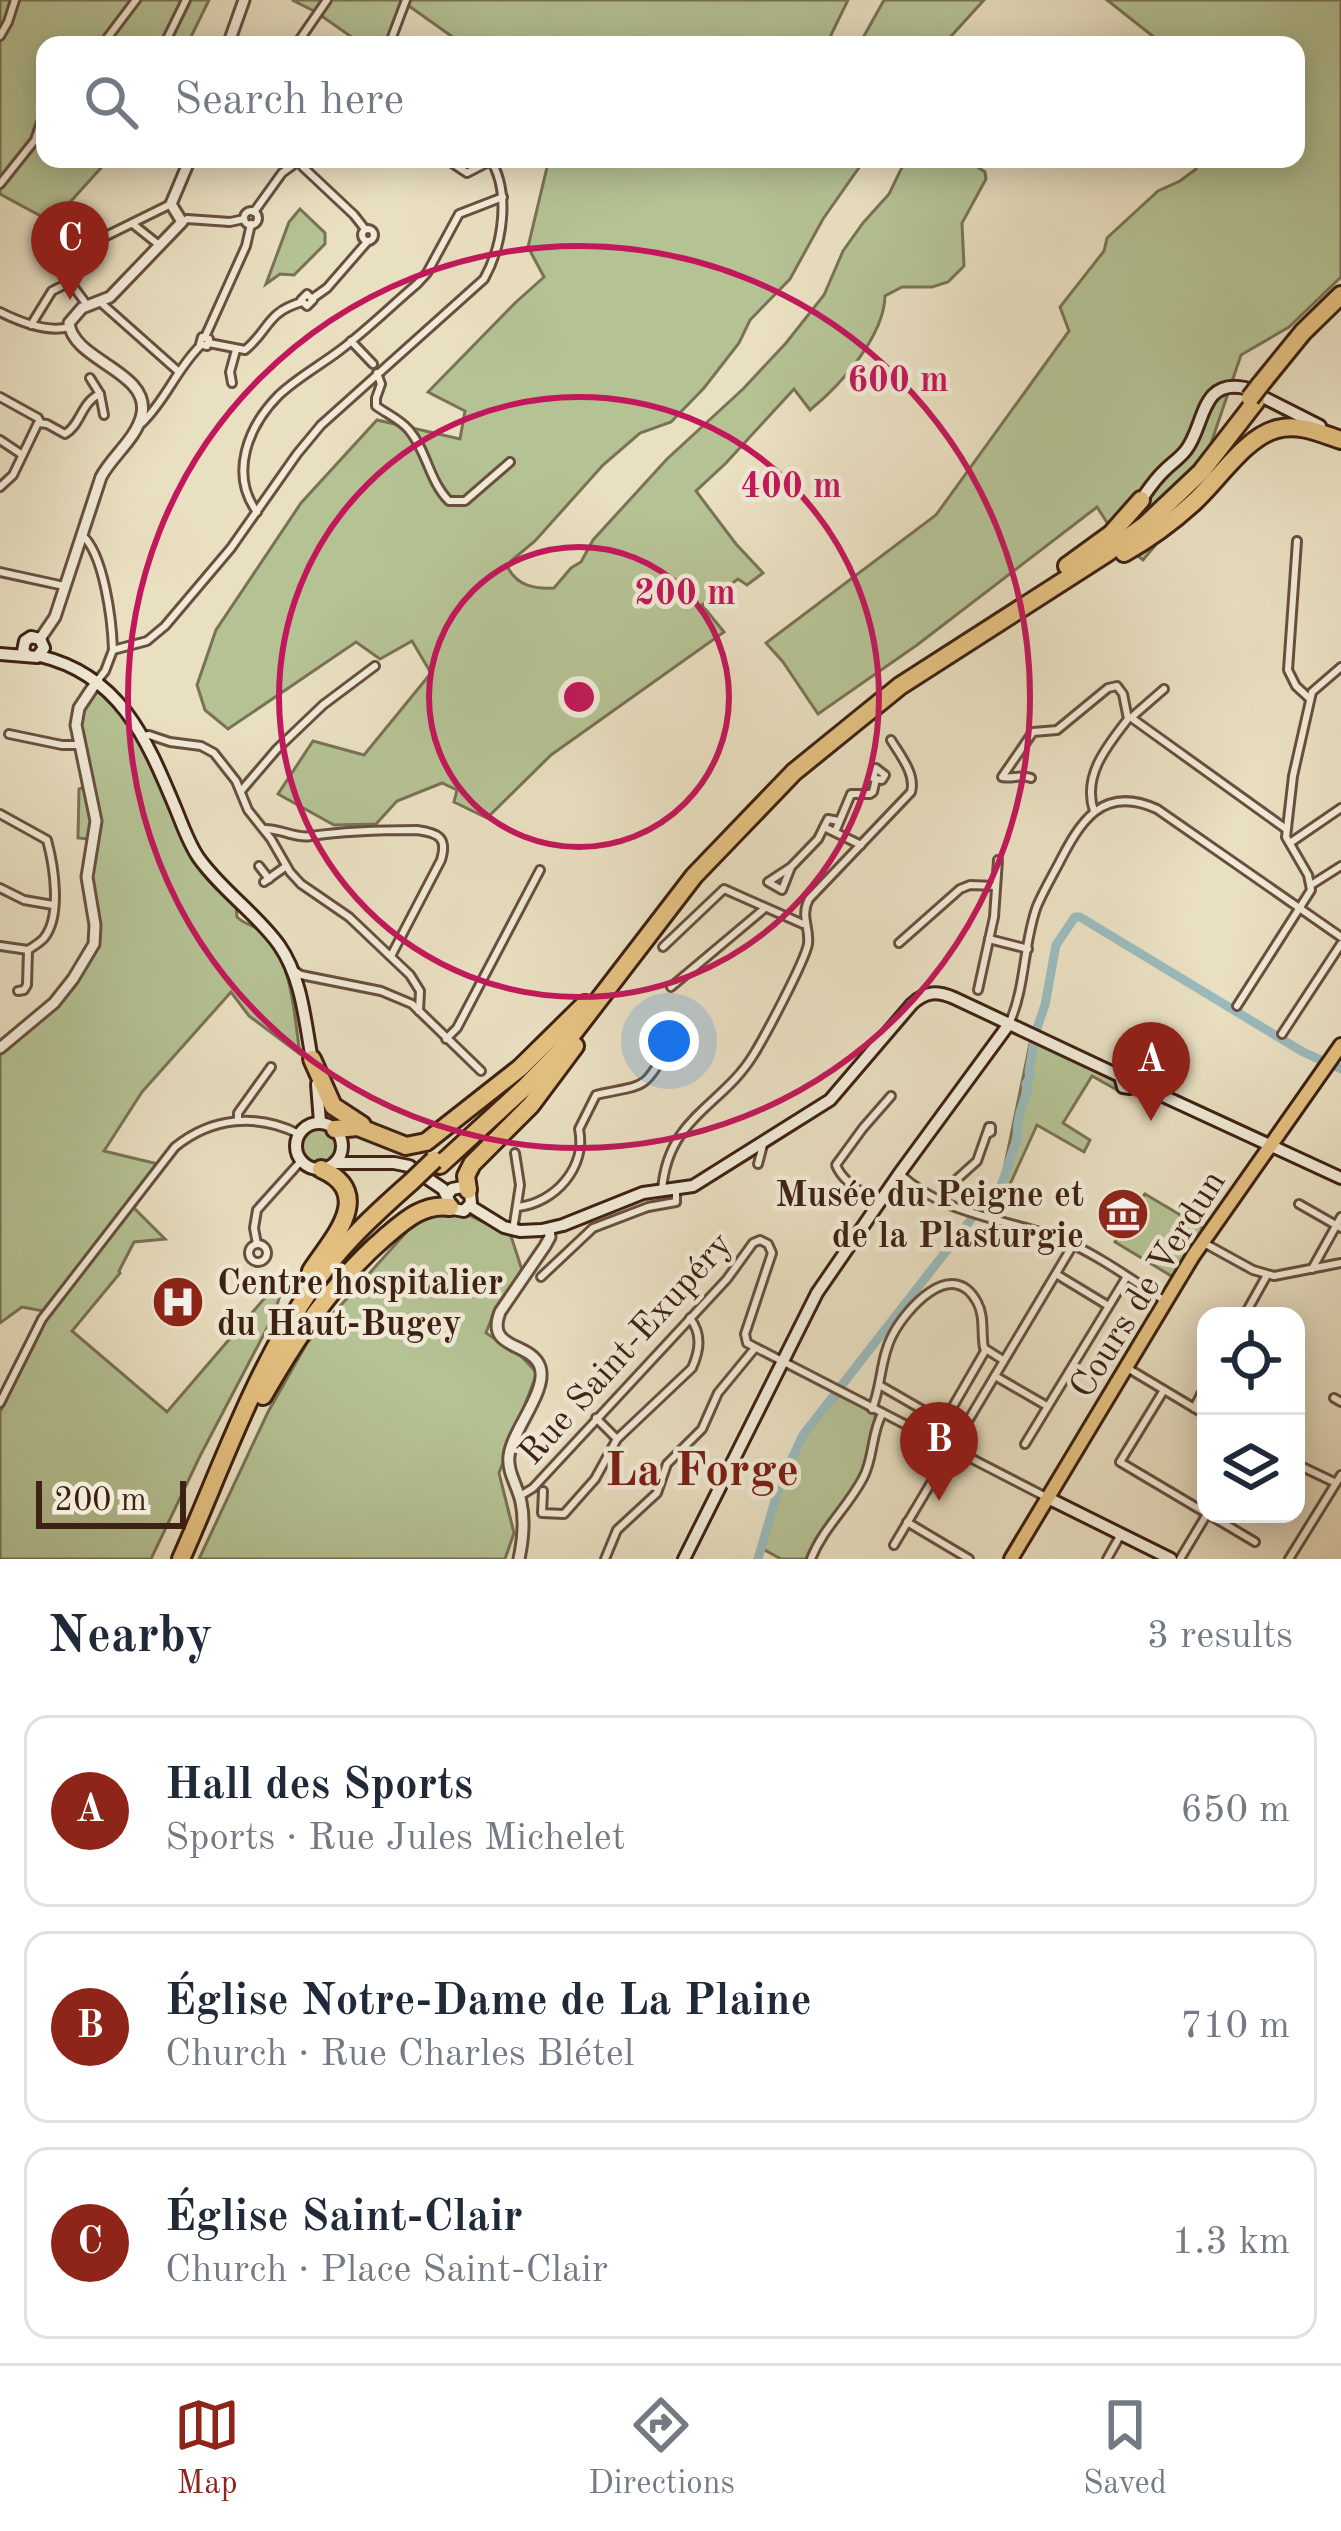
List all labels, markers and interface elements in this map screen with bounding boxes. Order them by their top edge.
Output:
search box [36,36,1305,168]
icon: search [78,69,144,135]
text: Search here [174,79,404,124]
pin: C [31,201,109,300]
text: 600 m [847,364,949,400]
text: 400 m [740,470,842,506]
text: 200 m [634,577,736,613]
centre of rings [558,676,600,718]
your location [639,1011,699,1071]
pin: A [1112,1022,1190,1121]
street label: Cours de Verdun [1065,1165,1234,1405]
place label: Musée du Peigne et de la Plasturgie [775,1179,1084,1256]
museum icon: Musée du Peigne et de la Plasturgie [1095,1186,1151,1242]
street label: Rue Saint-Exupéry [514,1227,740,1473]
place label: Centre hospitalier du Haut-Bugey [217,1267,503,1344]
hospital icon: Centre hospitalier du Haut-Bugey [150,1274,206,1330]
map controls [1197,1307,1305,1523]
button: locate [1197,1307,1305,1415]
pin: B [900,1402,978,1501]
button: layers [1197,1415,1305,1523]
district label: La Forge [605,1448,799,1496]
scale bar [36,1475,186,1528]
text: 200 m [54,1485,147,1518]
text: Nearby [48,1612,213,1663]
text: 3 results [1147,1617,1293,1656]
text: Hall des Sports [165,1764,473,1809]
text: A [75,1791,105,1830]
text: 650 m [1180,1791,1290,1830]
text: Sports · Rue Jules Michelet [165,1819,625,1858]
text: Église Notre-Dame de La Plaine [165,1980,812,2025]
text: B [76,2007,104,2046]
text: 710 m [1180,2007,1290,2046]
text: Church · Rue Charles Blétel [165,2035,634,2074]
text: Église Saint-Clair [165,2196,523,2241]
text: C [77,2223,103,2262]
text: 1.3 km [1172,2223,1290,2262]
text: Church · Place Saint-Clair [165,2251,608,2290]
tab: Map [174,2392,240,2505]
tab: Directions [588,2392,735,2505]
tab: Saved [1083,2392,1167,2505]

